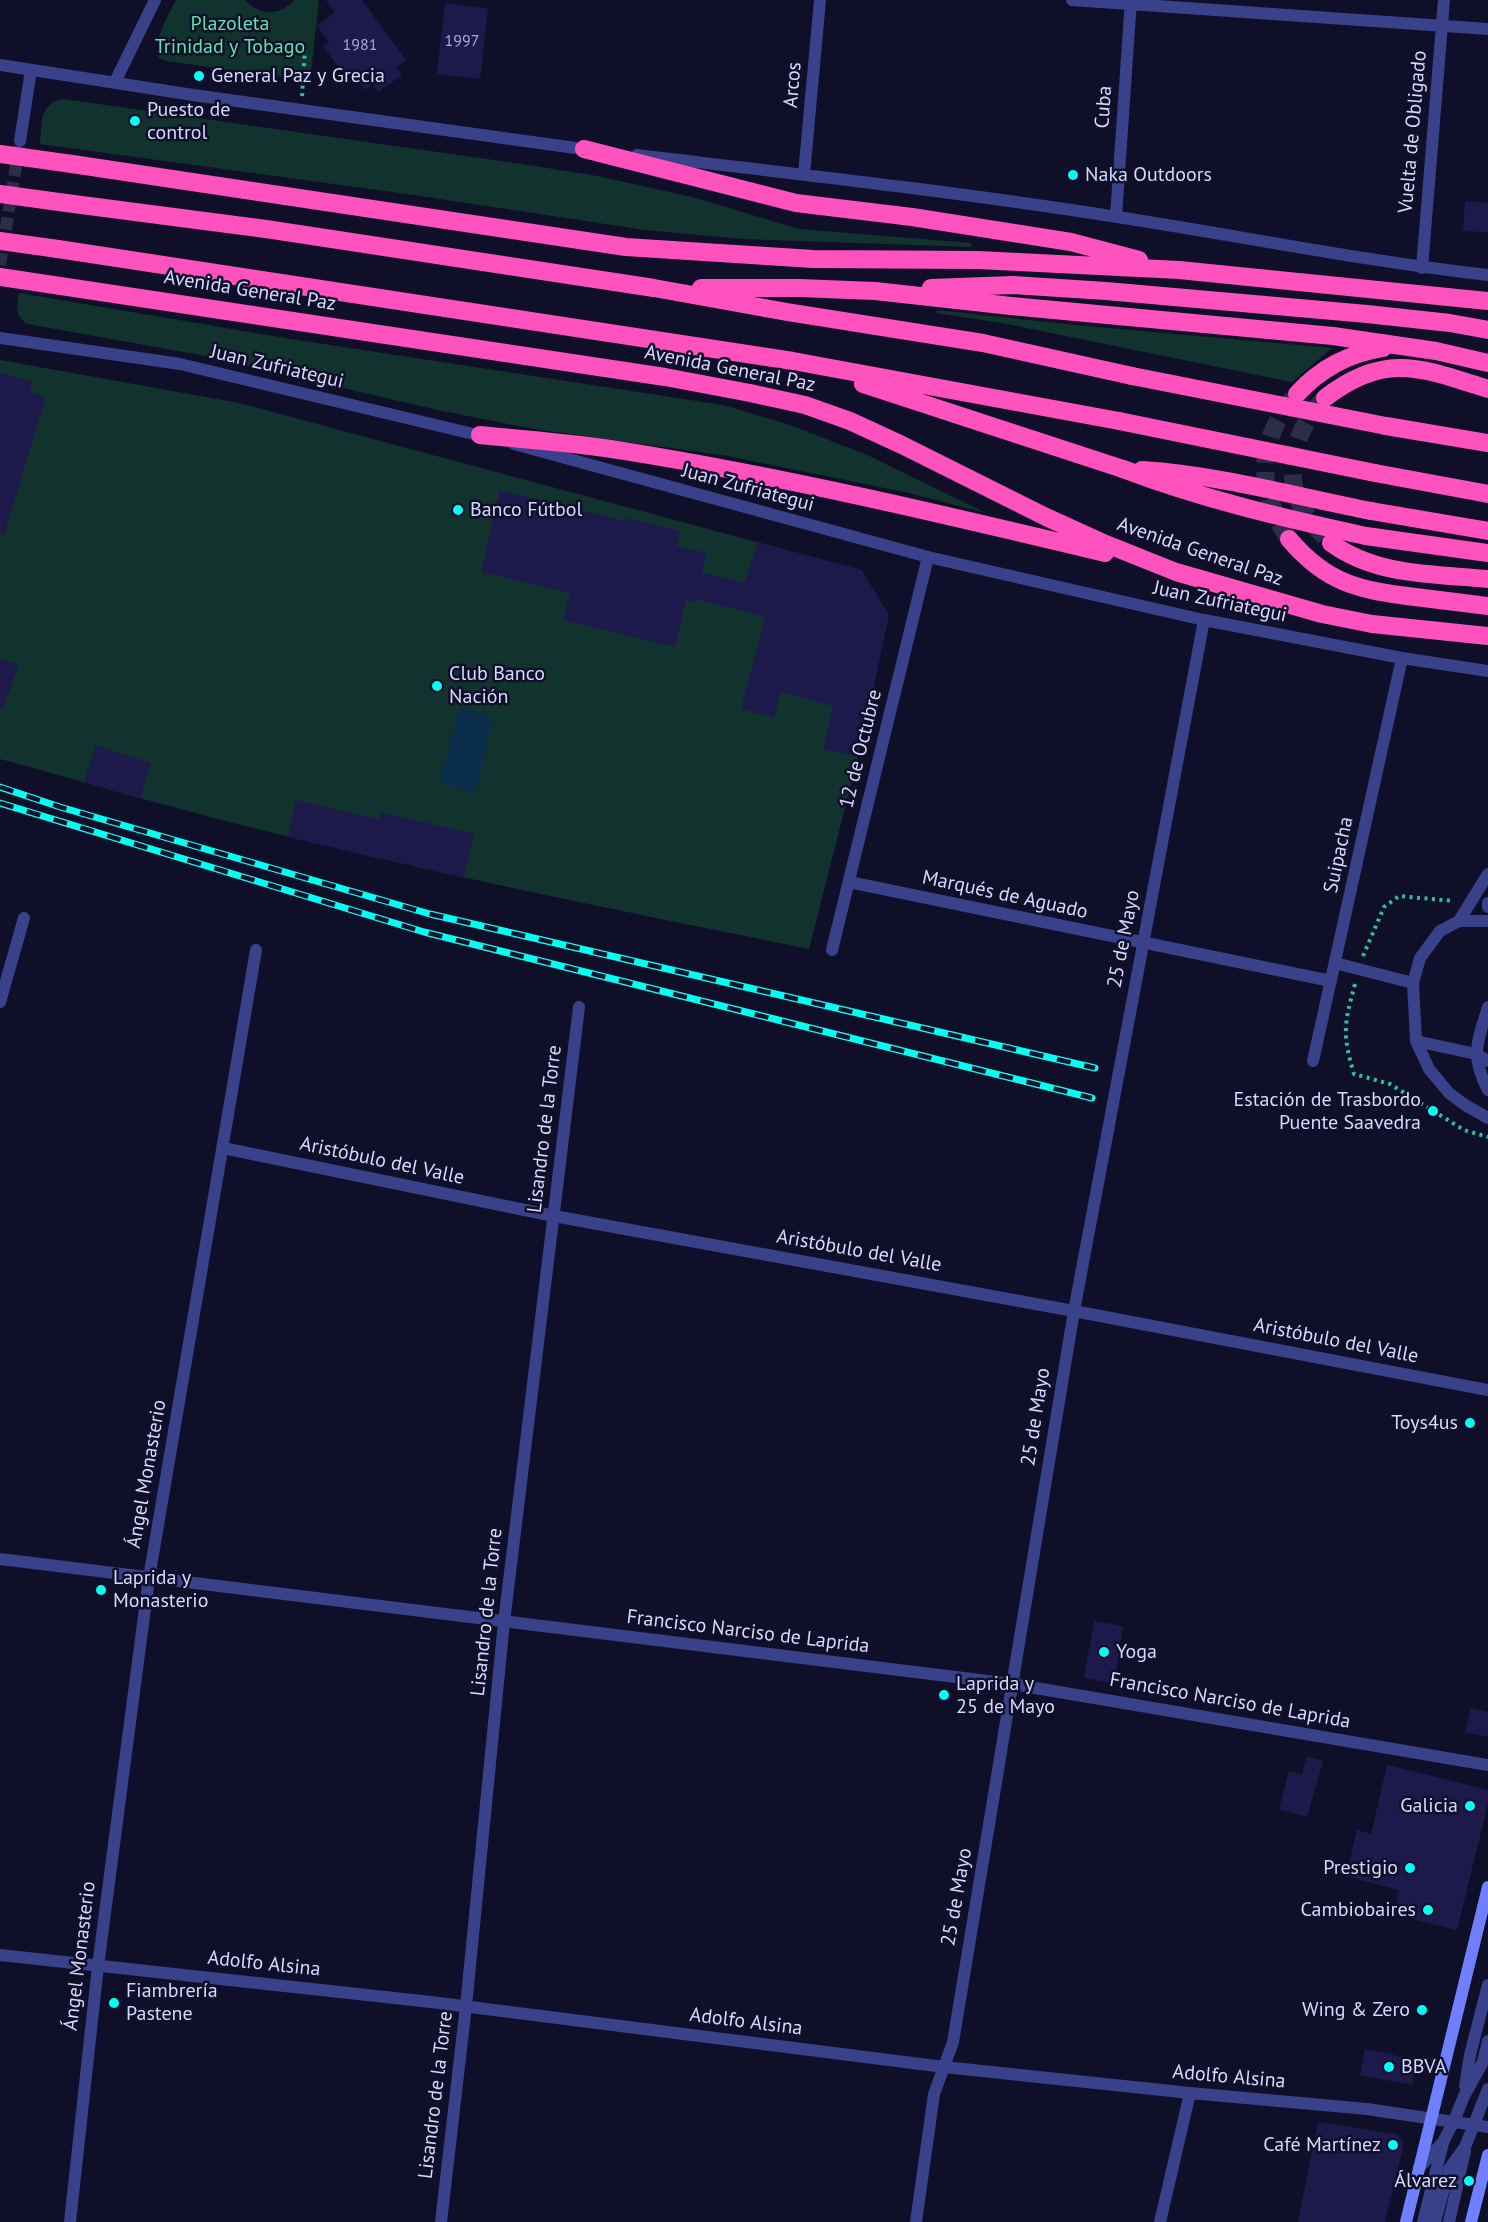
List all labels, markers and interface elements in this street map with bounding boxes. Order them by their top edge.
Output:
park label: Plazoleta Trinidad y Tobago [155,12,305,59]
house number: 1997 [445,31,479,51]
house number: 1981 [343,35,377,55]
street label: Vuelta de Obligado [1394,50,1432,214]
street label: Arcos [779,61,807,109]
place label: General Paz y Grecia [211,64,385,88]
marker: General Paz y Grecia [192,69,206,83]
street label: Cuba [1091,85,1117,129]
place label: Puesto de control [147,98,230,145]
marker: Puesto de control [128,114,142,128]
place label: Naka Outdoors [1085,163,1212,187]
marker: Naka Outdoors [1066,168,1080,182]
street label: Avenida General Paz [162,266,338,316]
street label: Juan Zufriategui [208,340,346,394]
street label: Avenida General Paz [642,341,818,397]
street label: Juan Zufriategui [679,459,817,517]
place label: Banco Fútbol [470,498,582,522]
marker: Banco Fútbol [451,503,465,517]
street label: Avenida General Paz [1114,512,1286,592]
street label: Juan Zufriategui [1151,576,1289,628]
place label: Club Banco Nación [449,662,545,709]
marker: Club Banco Nación [430,679,444,693]
street label: 12 de Octubre [835,687,887,811]
street label: Suipacha [1319,815,1359,895]
street label: Marqués de Aguado [920,866,1090,924]
street label: 25 de Mayo [1103,888,1145,990]
street label: Lisandro de la Torre [523,1044,567,1214]
place label: Estación de Trasbordo Puente Saavedra [1234,1088,1421,1135]
marker: Estación de Trasbordo Puente Saavedra [1426,1104,1440,1118]
street label: Aristóbulo del Valle [298,1132,466,1190]
street label: Aristóbulo del Valle [775,1225,943,1277]
street label: Aristóbulo del Valle [1252,1313,1420,1369]
street label: 25 de Mayo [1016,1366,1056,1468]
street label: Ángel Monasterio [122,1398,172,1550]
place label: Toys4us [1391,1411,1458,1435]
marker: Toys4us [1463,1416,1477,1430]
street label: Lisandro de la Torre [466,1527,508,1697]
place label: Laprida y Monasterio [113,1566,208,1613]
marker: Laprida y Monasterio [94,1583,108,1597]
street label: Francisco Narciso de Laprida [625,1605,871,1659]
place label: Yoga [1116,1640,1157,1664]
marker: Yoga [1097,1645,1111,1659]
street label: Francisco Narciso de Laprida [1108,1668,1352,1734]
place label: Laprida y 25 de Mayo [956,1672,1055,1719]
marker: Laprida y 25 de Mayo [937,1688,951,1702]
place label: Galicia [1400,1794,1458,1818]
marker: Galicia [1463,1799,1477,1813]
street label: 25 de Mayo [937,1846,977,1948]
place label: Prestigio [1323,1856,1398,1880]
marker: Prestigio [1403,1861,1417,1875]
street label: Ángel Monasterio [59,1880,101,2032]
place label: Cambiobaires [1300,1898,1416,1922]
marker: Cambiobaires [1421,1903,1435,1917]
street label: Adolfo Alsina [206,1946,322,1982]
place label: Fiambrería Pastene [126,1979,218,2026]
marker: Fiambrería Pastene [107,1996,121,2010]
place label: Wing & Zero [1302,1998,1410,2022]
street label: Adolfo Alsina [688,2003,804,2041]
marker: Wing & Zero [1415,2003,1429,2017]
street label: Lisandro de la Torre [414,2010,458,2180]
place label: BBVA [1401,2055,1447,2079]
street label: Adolfo Alsina [1171,2060,1287,2094]
marker: BBVA [1382,2060,1396,2074]
place label: Café Martínez [1263,2133,1381,2157]
marker: Café Martínez [1386,2138,1400,2152]
place label: Álvarez [1394,2169,1457,2193]
marker: Álvarez [1462,2174,1476,2188]

